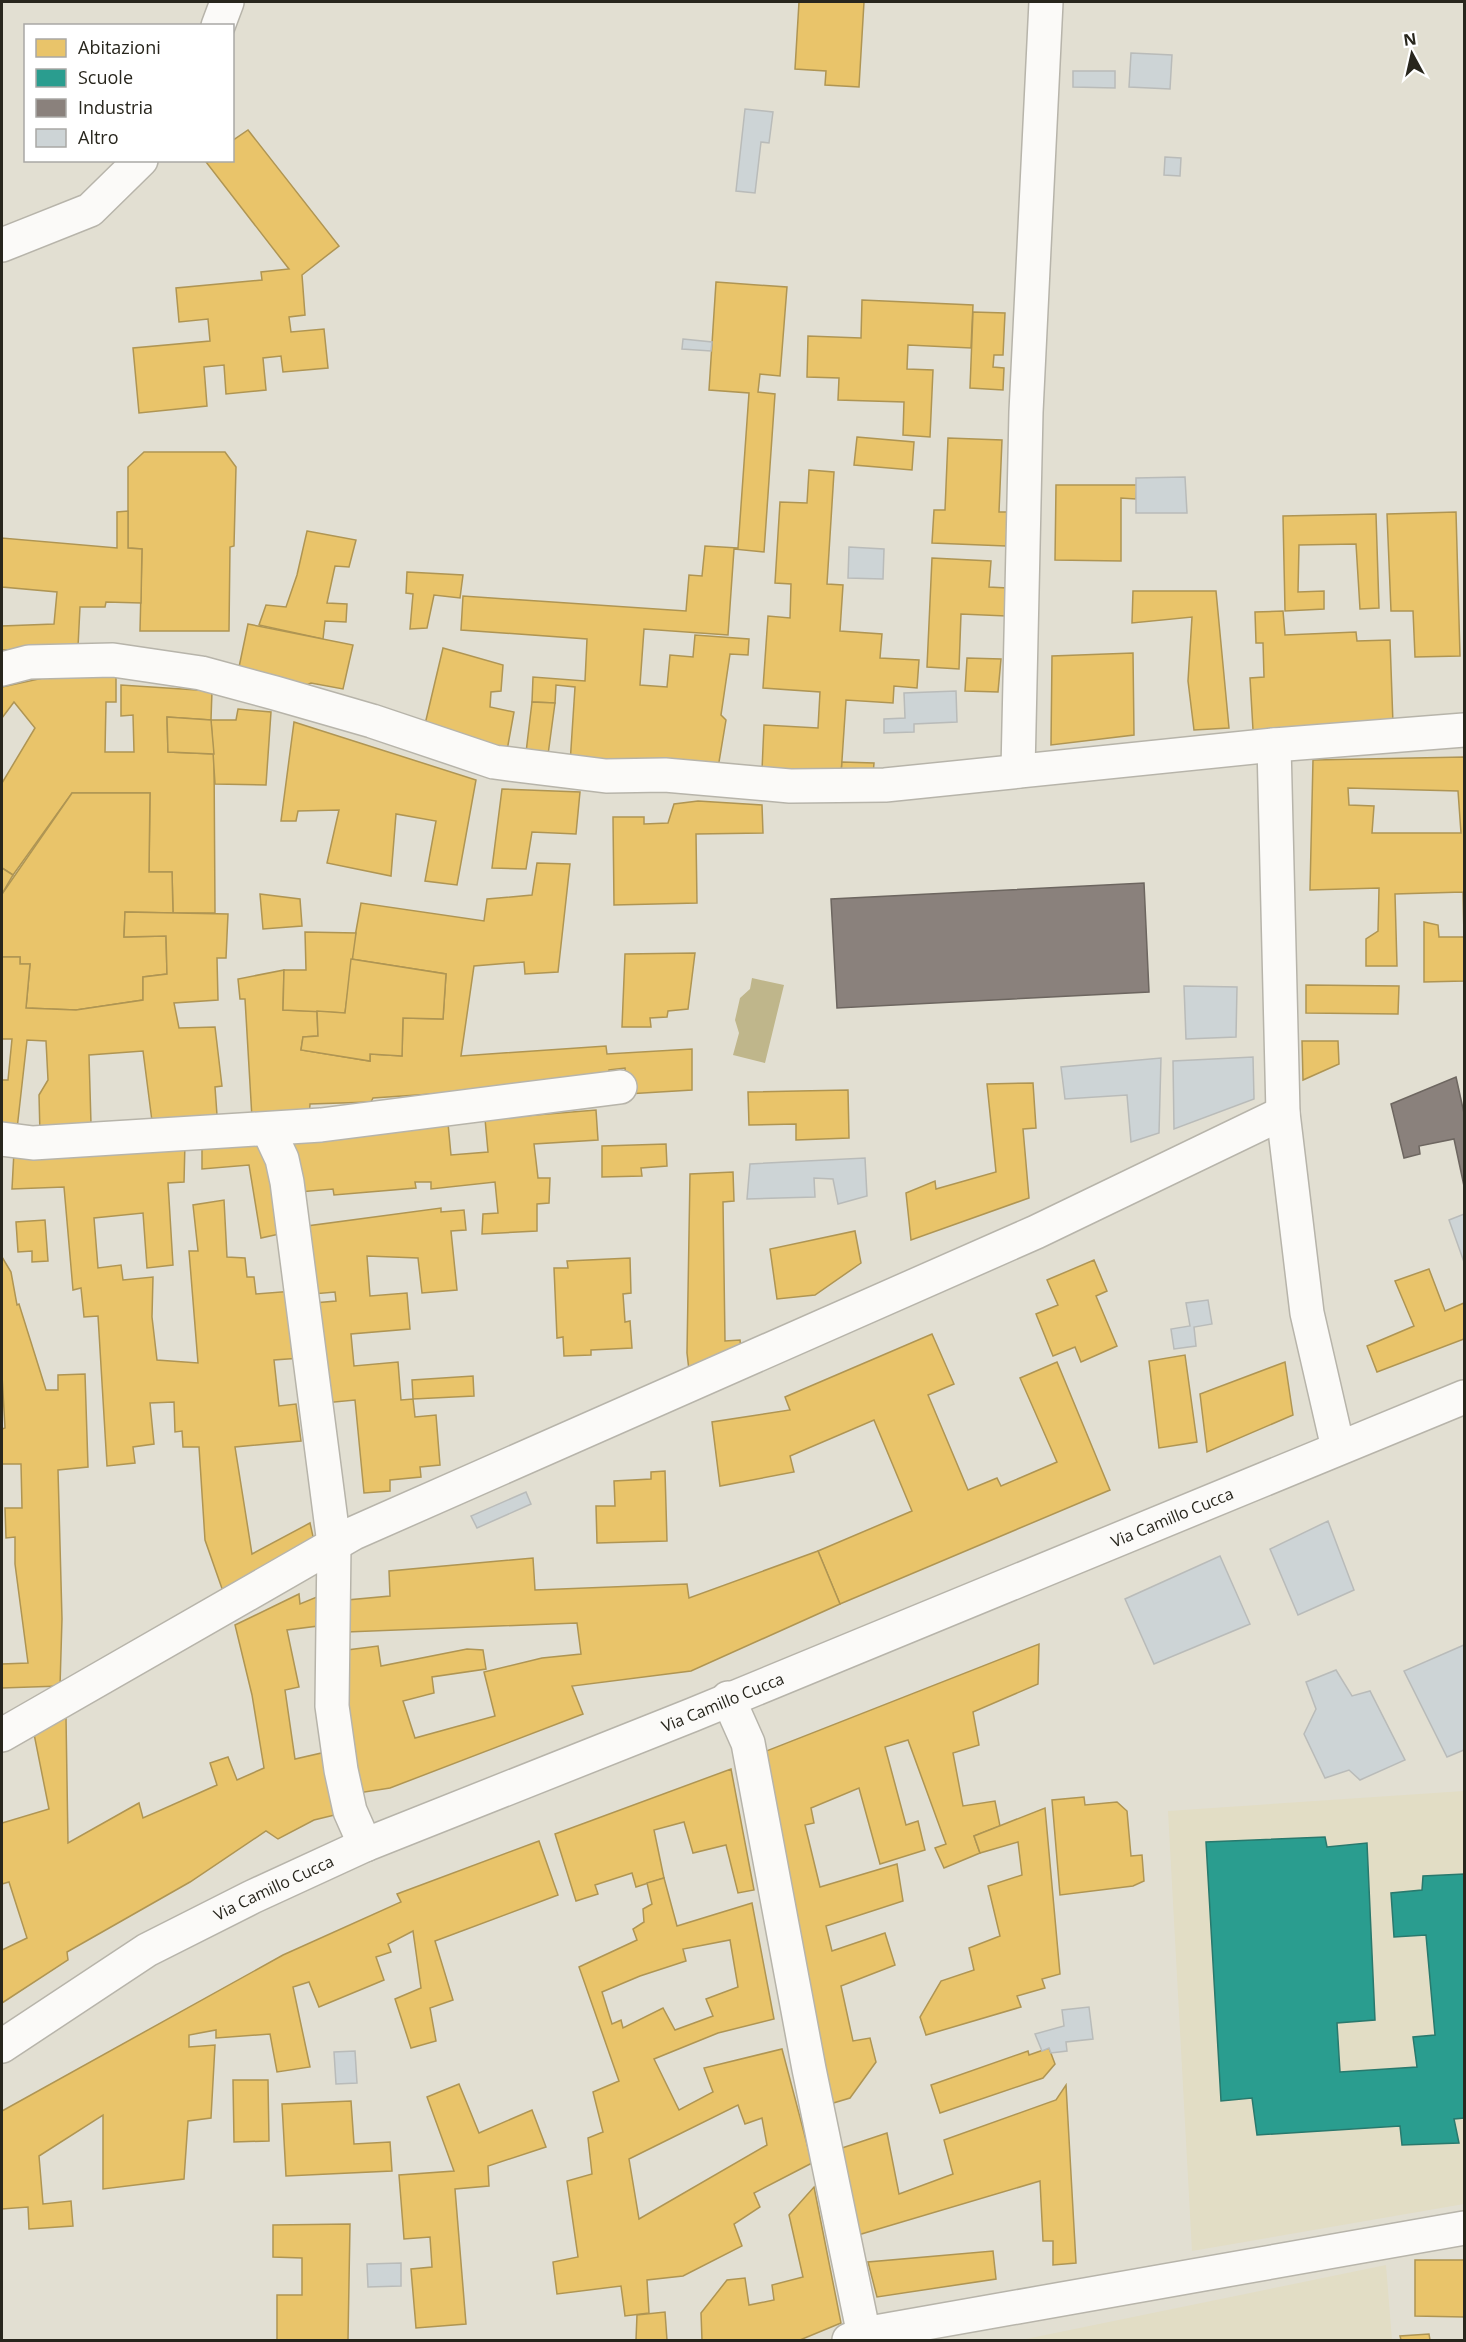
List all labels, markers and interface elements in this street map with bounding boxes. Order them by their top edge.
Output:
legend [24,24,234,162]
north arrow [1382,24,1442,84]
text: N [1402,27,1418,51]
text: Abitazioni [78,35,161,59]
text: Scuole [78,65,133,89]
text: Industria [78,95,153,119]
text: Altro [78,125,119,149]
street label: Via Camillo Cucca [1108,1482,1237,1552]
street label: Via Camillo Cucca [658,1667,787,1737]
street label: Via Camillo Cucca [210,1850,337,1926]

